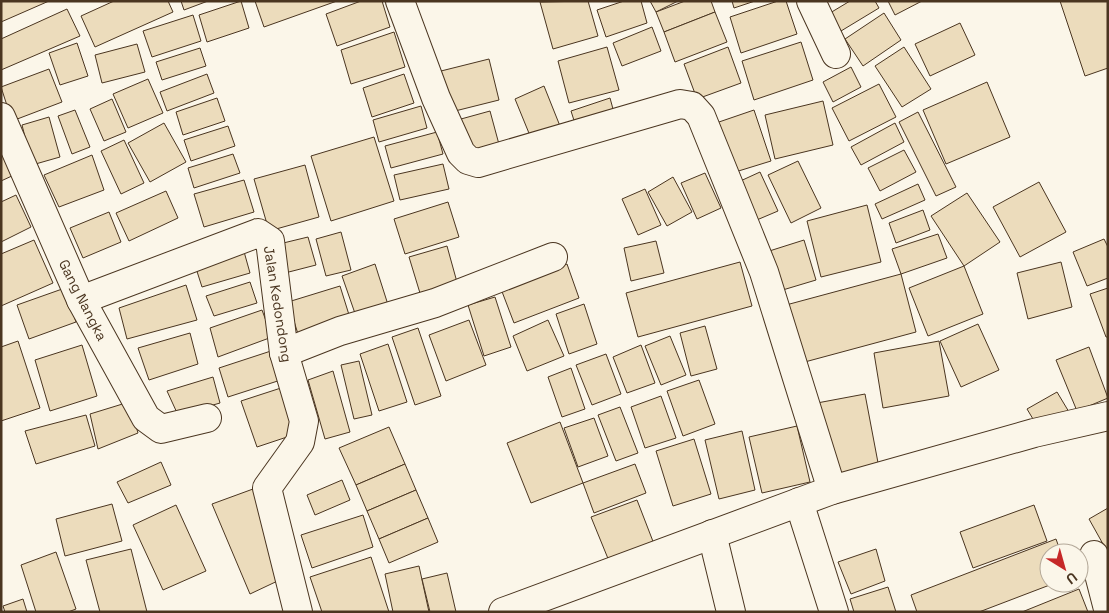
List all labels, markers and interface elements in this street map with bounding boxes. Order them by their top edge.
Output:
street label: Jalan Kedondong [260,244,296,364]
street label: Gang Nangka [55,256,111,344]
north arrow [1039,543,1089,593]
text: U [1063,568,1081,588]

